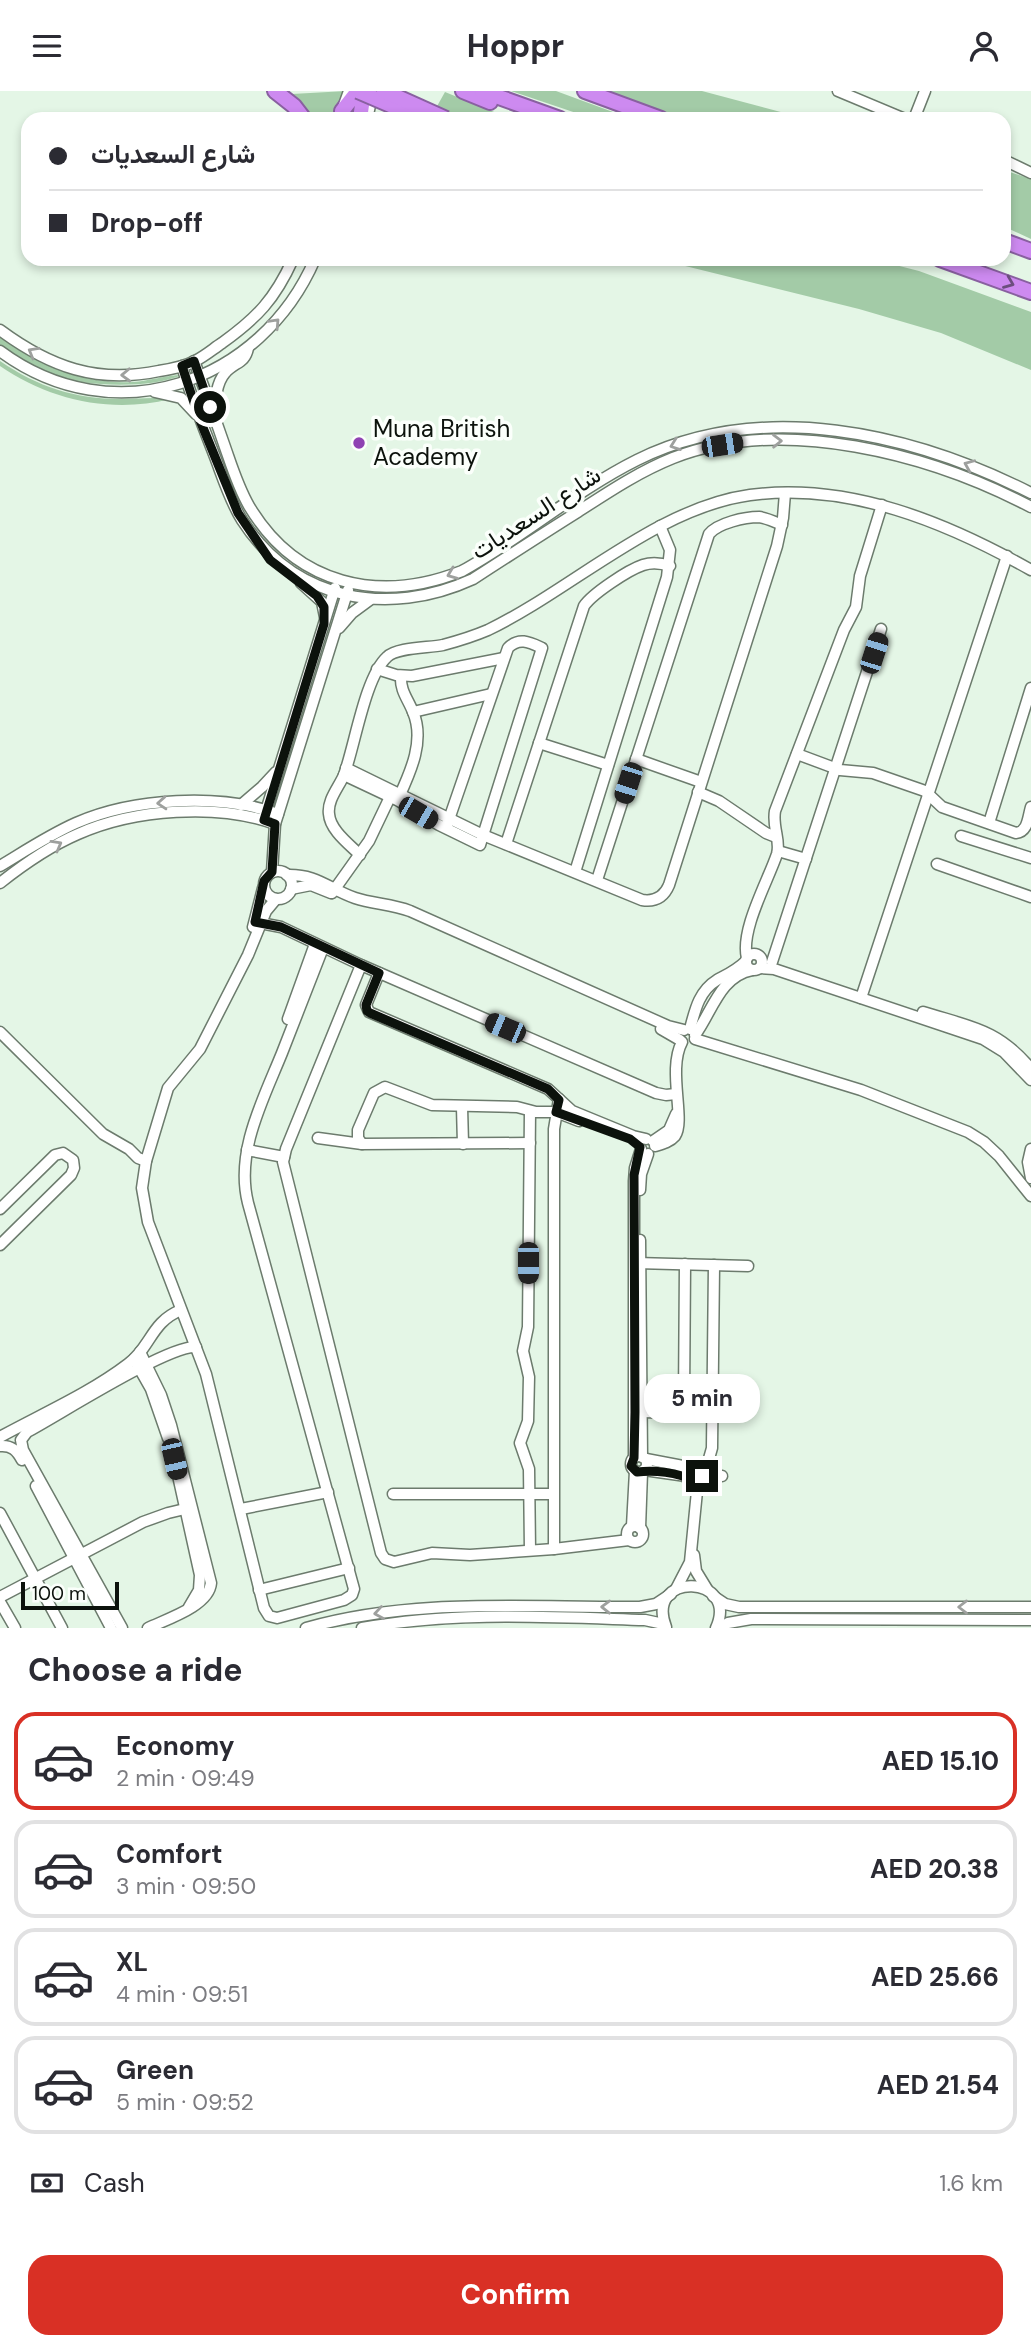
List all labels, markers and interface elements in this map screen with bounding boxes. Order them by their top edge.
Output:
text: Hoppr [467,25,564,67]
icon: menu [28,27,66,65]
icon: person [965,27,1003,65]
text: شارع السعديات [91,137,255,171]
text: Drop-off [91,206,203,240]
one-way arrow [1002,275,1014,289]
one-way arrow [266,318,279,331]
one-way arrow [27,347,40,360]
one-way arrow [120,368,131,383]
route start [194,391,226,423]
place label: Muna British Academy [373,413,510,472]
car [700,431,745,459]
one-way arrow [772,433,783,449]
marker: Muna British Academy [351,435,367,451]
one-way arrow [669,436,681,450]
street label: شارع السعديات [465,459,607,567]
one-way arrow [963,459,976,473]
one-way arrow [447,566,459,580]
car [858,630,891,676]
car [612,760,645,806]
car [395,793,442,833]
one-way arrow [157,795,168,810]
one-way arrow [50,840,62,853]
car [482,1010,529,1046]
car [518,1242,539,1284]
callout: 5 min [644,1375,760,1423]
text: 5 min [671,1383,733,1413]
car [160,1436,189,1482]
route end [686,1460,718,1492]
scale bar [21,1579,119,1611]
text: 100 m [32,1581,86,1606]
one-way arrow [600,1599,611,1614]
one-way arrow [957,1599,968,1615]
one-way arrow [373,1605,385,1620]
text: Choose a ride [28,1649,243,1691]
text: Economy [116,1729,234,1763]
icon: car [32,1730,95,1793]
text: AED 15.10 [882,1744,999,1778]
text: 2 min · 09:49 [116,1763,255,1793]
text: Comfort [116,1837,222,1871]
icon: car [32,1838,95,1901]
text: AED 20.38 [870,1852,999,1886]
text: 3 min · 09:50 [116,1871,256,1901]
text: XL [116,1945,148,1979]
icon: car [32,1946,95,2009]
text: AED 25.66 [871,1960,999,1994]
text: 4 min · 09:51 [116,1979,248,2009]
text: Green [116,2053,194,2087]
icon: car [32,2054,95,2117]
text: AED 21.54 [877,2068,999,2102]
text: 5 min · 09:52 [116,2087,254,2117]
icon: cash [28,2164,66,2202]
text: Cash [84,2166,145,2200]
text: 1.6 km [939,2168,1003,2198]
button: Confirm [28,2255,1003,2335]

